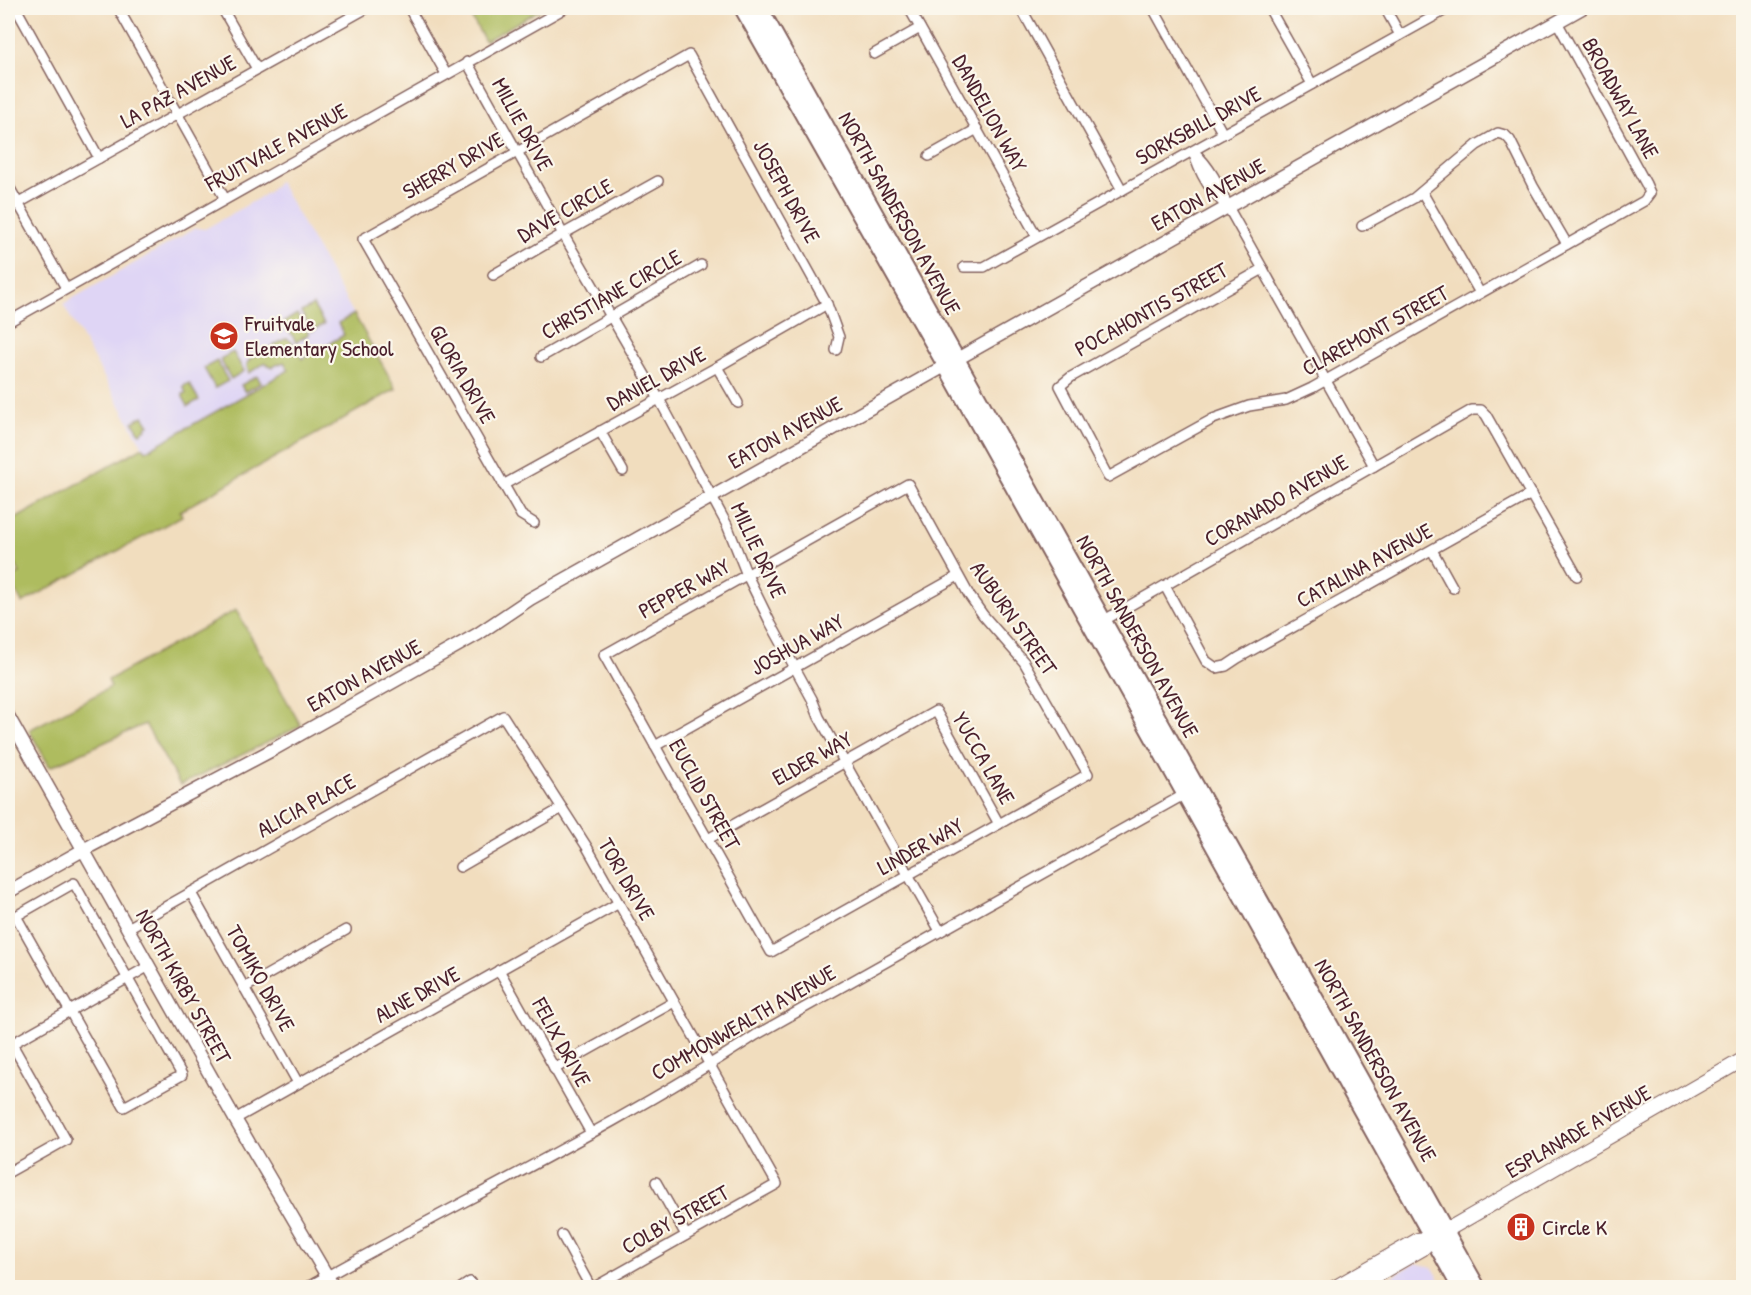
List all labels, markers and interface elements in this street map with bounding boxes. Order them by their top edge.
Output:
street label: BROADWAY LANE [1575,32,1667,164]
street label: LA PAZ AVENUE [115,47,241,135]
street label: DANDELION WAY [946,49,1035,177]
street label: MILLIE DRIVE [485,72,561,176]
street label: SORKSBILL DRIVE [1130,78,1266,172]
street label: FRUITVALE AVENUE [199,95,353,199]
street label: NORTH SANDERSON AVENUE [832,106,968,320]
street label: SHERRY DRIVE [397,124,509,206]
street label: JOSEPH DRIVE [746,134,828,248]
street label: EATON AVENUE [1146,150,1271,238]
street label: DAVE CIRCLE [512,170,618,249]
street label: CHRISTIANE CIRCLE [535,242,687,346]
street label: POCAHONTIS STREET [1069,254,1233,363]
street label: CLAREMONT STREET [1296,277,1454,383]
place label: Fruitvale Elementary School [244,308,394,363]
street label: GLORIA DRIVE [423,319,504,429]
school or university icon: Fruitvale Elementary School [208,320,240,352]
street label: DANIEL DRIVE [601,338,711,417]
street label: EATON AVENUE [723,388,848,476]
street label: CORANADO AVENUE [1199,446,1354,553]
street label: MILLIE DRIVE [724,497,794,603]
street label: CATALINA AVENUE [1291,515,1438,615]
street label: NORTH SANDERSON AVENUE [1070,529,1206,743]
street label: PEPPER WAY [633,550,735,625]
street label: AUBURN STREET [964,555,1065,682]
street label: JOSHUA WAY [745,606,849,682]
street label: EATON AVENUE [302,631,427,719]
street label: YUCCA LANE [945,706,1023,810]
street label: ELDER WAY [767,724,858,792]
street label: EUCLID STREET [662,733,748,856]
street label: ALICIA PLACE [251,765,361,844]
street label: LINDER WAY [871,810,969,882]
street label: TORI DRIVE [591,832,663,926]
street label: NORTH KIRBY STREET [129,903,239,1069]
street label: TOMIKO DRIVE [219,919,303,1037]
street label: NORTH SANDERSON AVENUE [1308,953,1444,1167]
street label: COMMONWEALTH AVENUE [645,957,841,1087]
street label: ALNE DRIVE [369,958,465,1030]
street label: FELIX DRIVE [525,991,599,1092]
street label: ESPLANADE AVENUE [1500,1077,1656,1185]
street label: COLBY STREET [616,1177,735,1261]
building icon: Circle K [1505,1211,1537,1243]
place label: Circle K [1542,1212,1608,1242]

